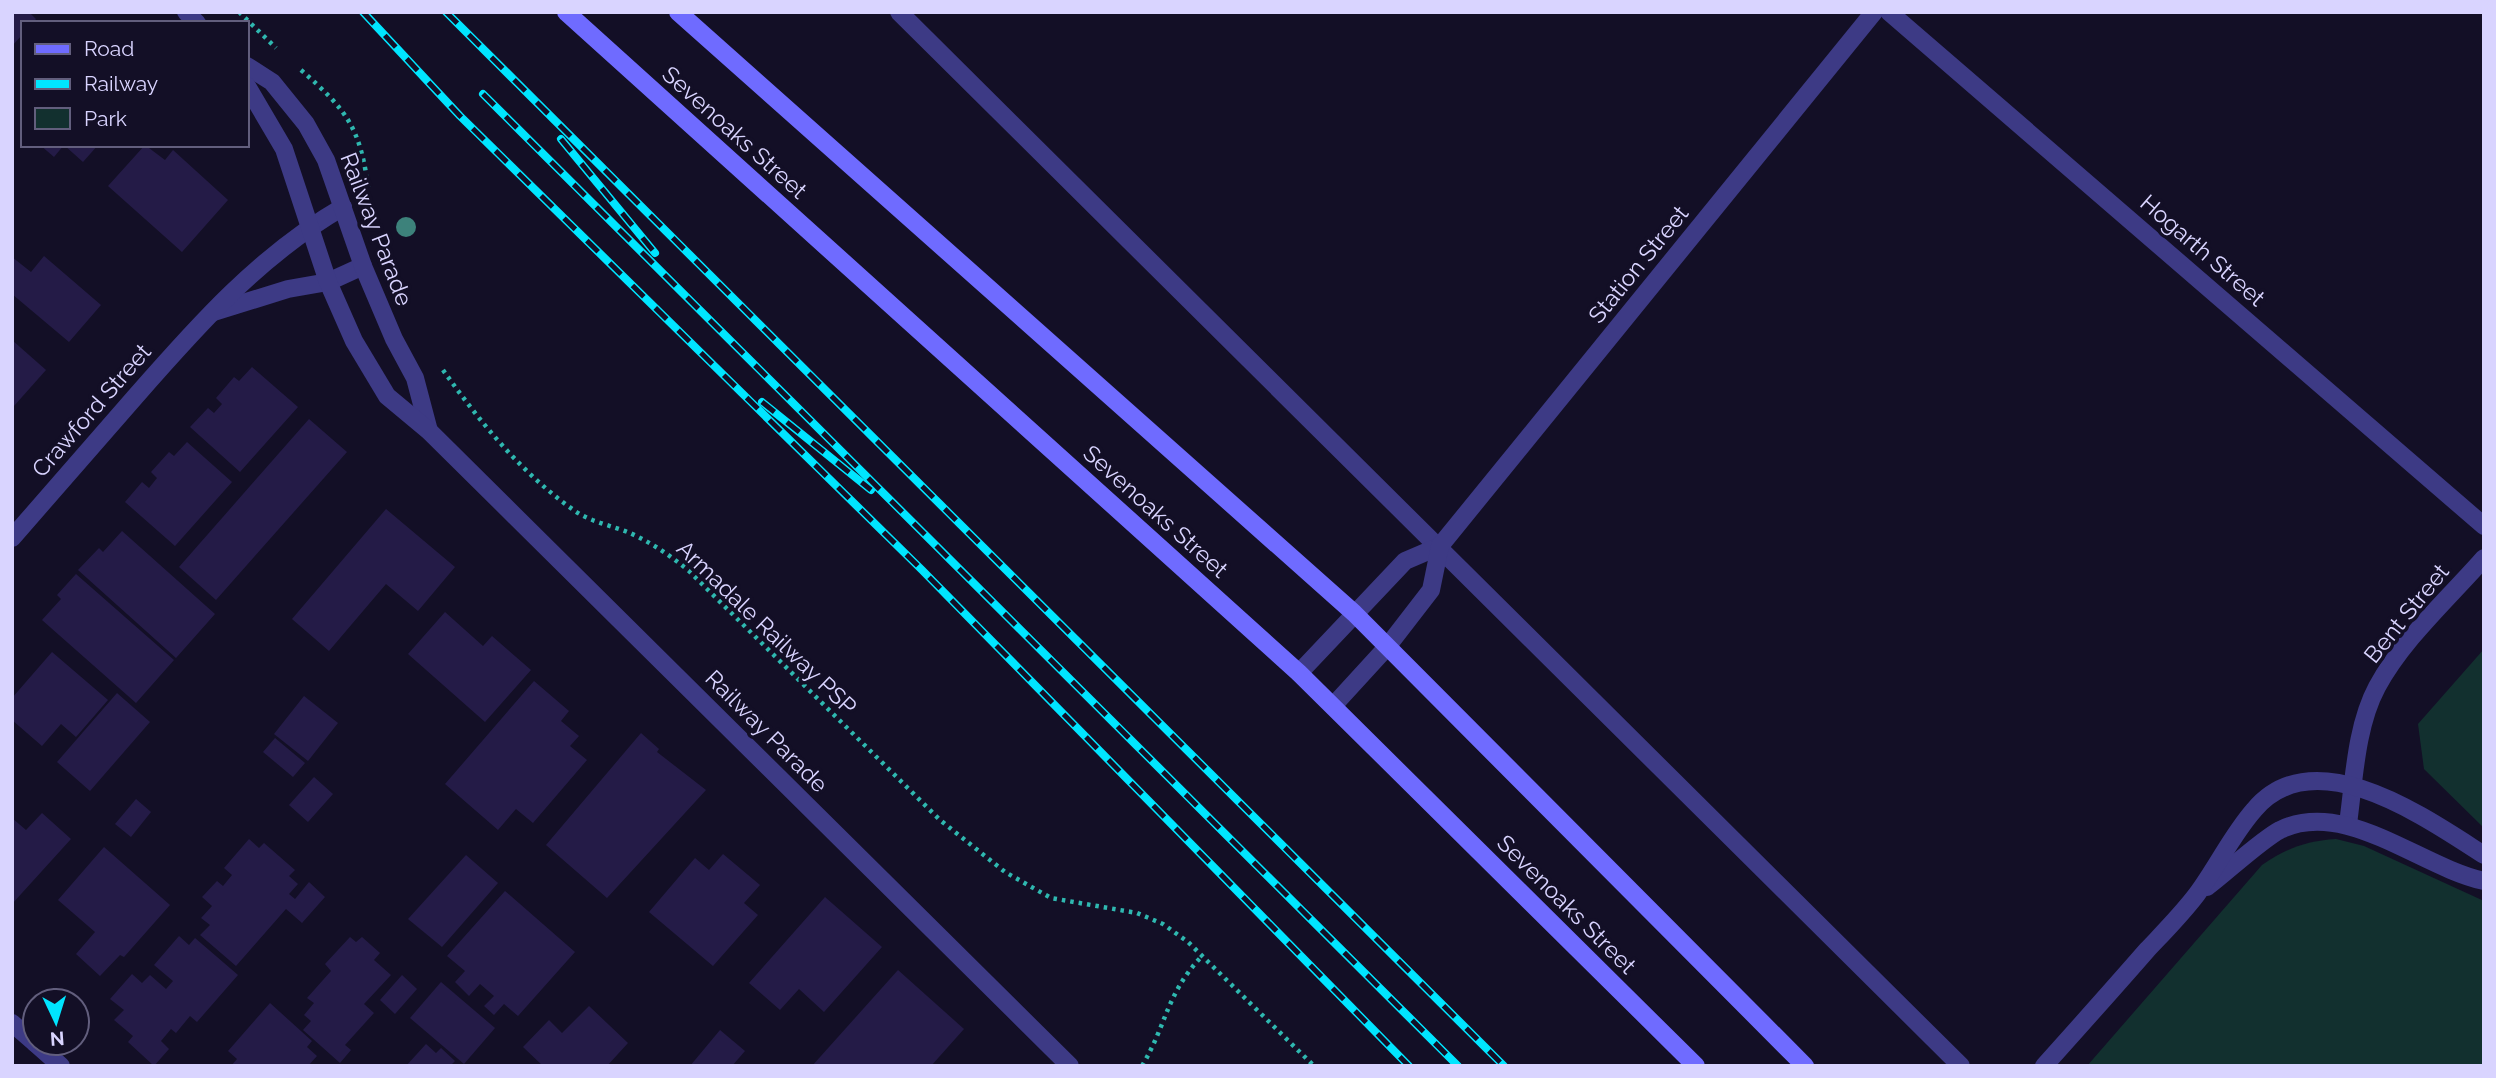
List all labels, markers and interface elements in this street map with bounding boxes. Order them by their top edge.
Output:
legend [21,21,248,147]
text: Road [84,36,134,61]
street label: Sevenoaks Street [657,60,813,204]
text: Railway [84,71,158,96]
text: Park [84,106,127,131]
street label: Railway Parade [335,149,419,309]
street label: Hogarth Street [2135,189,2271,312]
street label: Station Street [1582,200,1694,328]
street label: Crawford Street [26,338,156,482]
street label: Sevenoaks Street [1078,439,1234,583]
street label: Armadale Railway PSP [672,534,862,720]
street label: Bent Street [2358,558,2454,668]
street label: Railway Parade [700,664,834,798]
street label: Sevenoaks Street [1492,829,1642,979]
north arrow [21,987,91,1057]
text: N [49,1027,65,1050]

